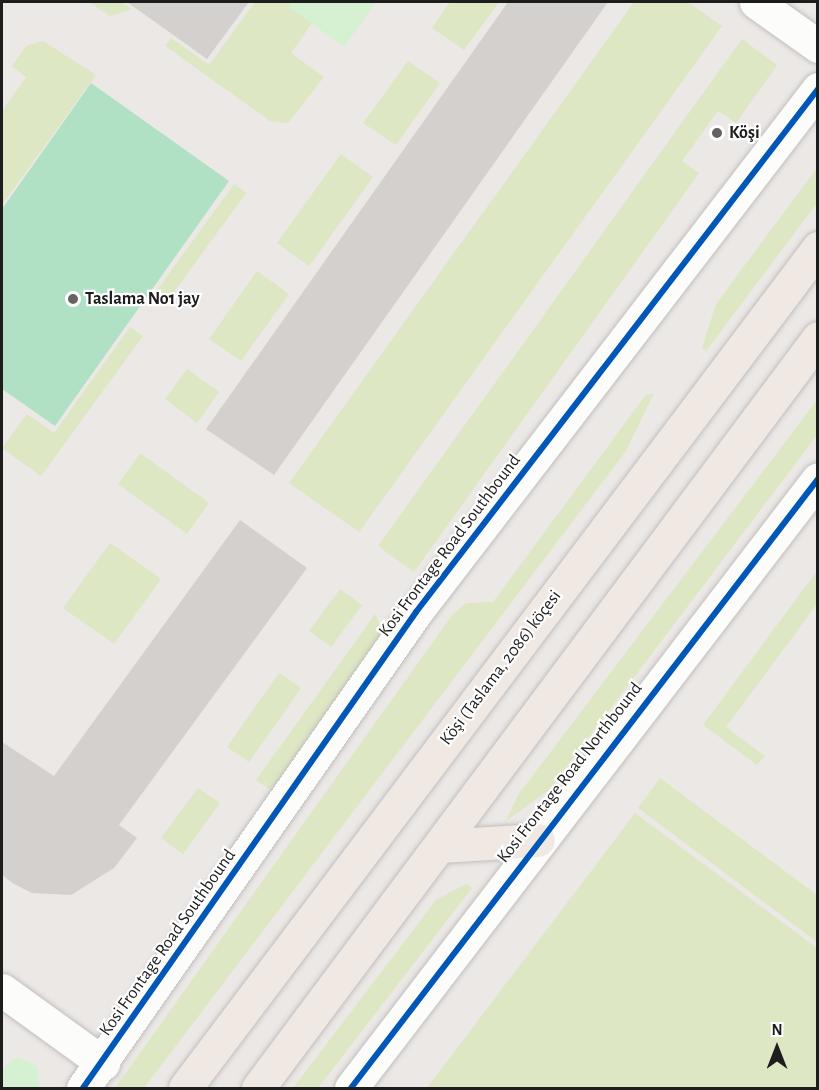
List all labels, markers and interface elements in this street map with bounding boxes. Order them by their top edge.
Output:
place label: Köşi [729,122,760,144]
marker: Köşi [710,126,724,140]
place label: Taslama No1 jay [85,288,200,310]
marker: Taslama No1 jay [66,292,80,306]
street label: Kosi Frontage Road Southbound [374,450,526,642]
street label: Köşi (Taslama, 2086) köçesi [436,586,566,750]
street label: Kosi Frontage Road Northbound [493,678,647,868]
street label: Kosi Frontage Road Southbound [95,845,241,1041]
north arrow [747,1018,807,1078]
text: N [771,1022,783,1038]

